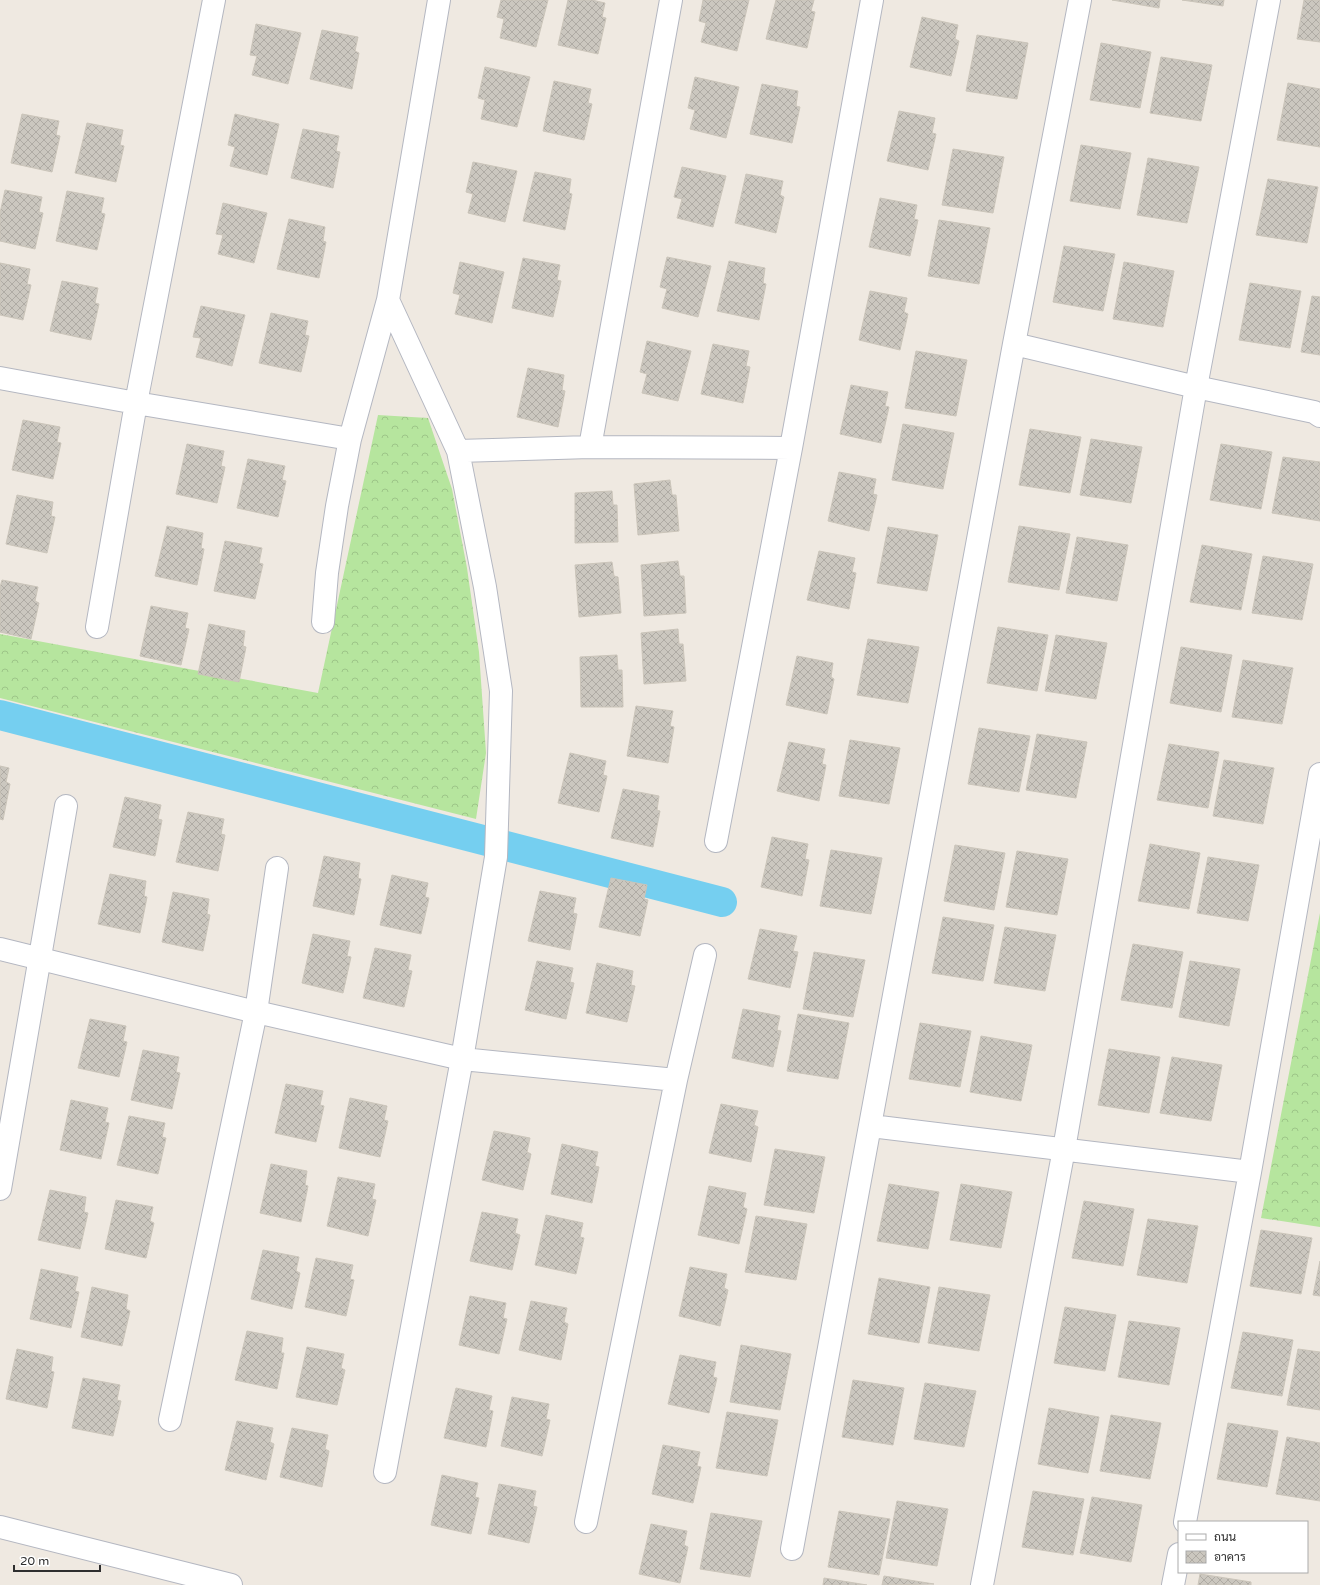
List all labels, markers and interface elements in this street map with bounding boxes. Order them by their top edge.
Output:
legend [1178,1521,1308,1573]
text: ถนน [1214,1530,1237,1544]
scale bar [14,1547,100,1573]
text: อาคาร [1214,1550,1246,1564]
text: 20 m [20,1554,49,1568]

